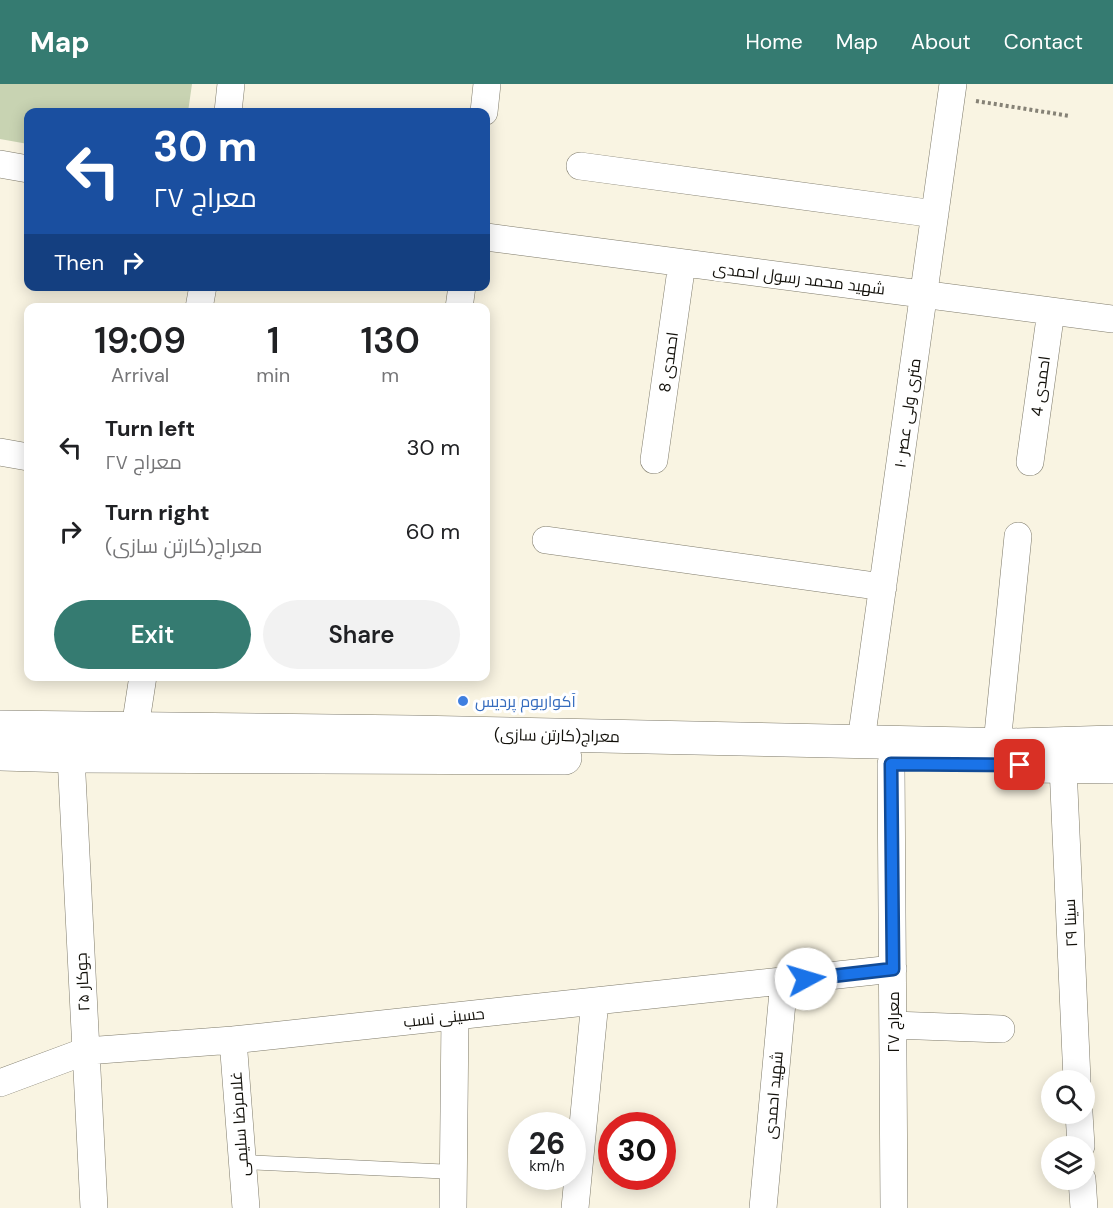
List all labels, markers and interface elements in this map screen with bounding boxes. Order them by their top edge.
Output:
text: Map [30,24,90,61]
text: Home [745,28,803,56]
text: Map [836,28,878,56]
text: About [911,28,971,56]
text: Contact [1004,28,1083,56]
text: 30 m [153,119,257,174]
icon: left [54,132,132,210]
text: معراج ۲۷ [153,180,257,215]
icon: right [116,246,149,279]
text: Then [54,248,104,277]
street label: شهید محمد رسول احمدی [712,258,886,299]
text: 19:09 [94,317,186,364]
text: 1 [267,317,280,364]
text: 130 [361,317,420,364]
street label: احمدی 8 [654,330,683,394]
street label: احمدی 4 [1026,354,1055,418]
street label: ۱۰ متری ولی عصر [889,357,926,469]
text: Arrival [111,362,169,388]
text: min [256,362,290,388]
text: m [381,362,399,388]
text: Turn left [105,414,195,443]
icon: left [54,431,87,464]
text: 30 m [406,433,460,462]
text: معراج ۲۷ [105,449,182,475]
text: Turn right [105,498,210,527]
icon: right [54,515,87,548]
text: 60 m [406,517,460,546]
text: معراج(کارتن سازی) [105,533,262,559]
button: Exit [54,600,251,669]
button: Share [263,600,460,669]
place label: آکواریوم پردیس [475,691,577,713]
marker: آکواریوم پردیس [456,694,470,708]
street label: معراج(کارتن سازی) [494,724,620,748]
pin [994,739,1045,790]
icon: arrive [1003,748,1036,781]
street label: ۲۹ سینا [1059,898,1082,948]
position arrow [774,947,838,1011]
street label: جوکار ۲۵ [70,952,95,1012]
street label: معراج ۲۷ [883,991,905,1053]
street label: حسینی نسب [402,1003,486,1032]
street label: شهید احمدی [759,1050,788,1140]
map controls [1041,1070,1095,1190]
button: search [1041,1070,1095,1124]
street label: غلامرضا سلیمی [225,1071,254,1177]
speed limit sign: 30 [598,1112,676,1190]
text: 26 [529,1124,565,1163]
button: layers [1041,1136,1095,1190]
text: km/h [529,1156,565,1176]

